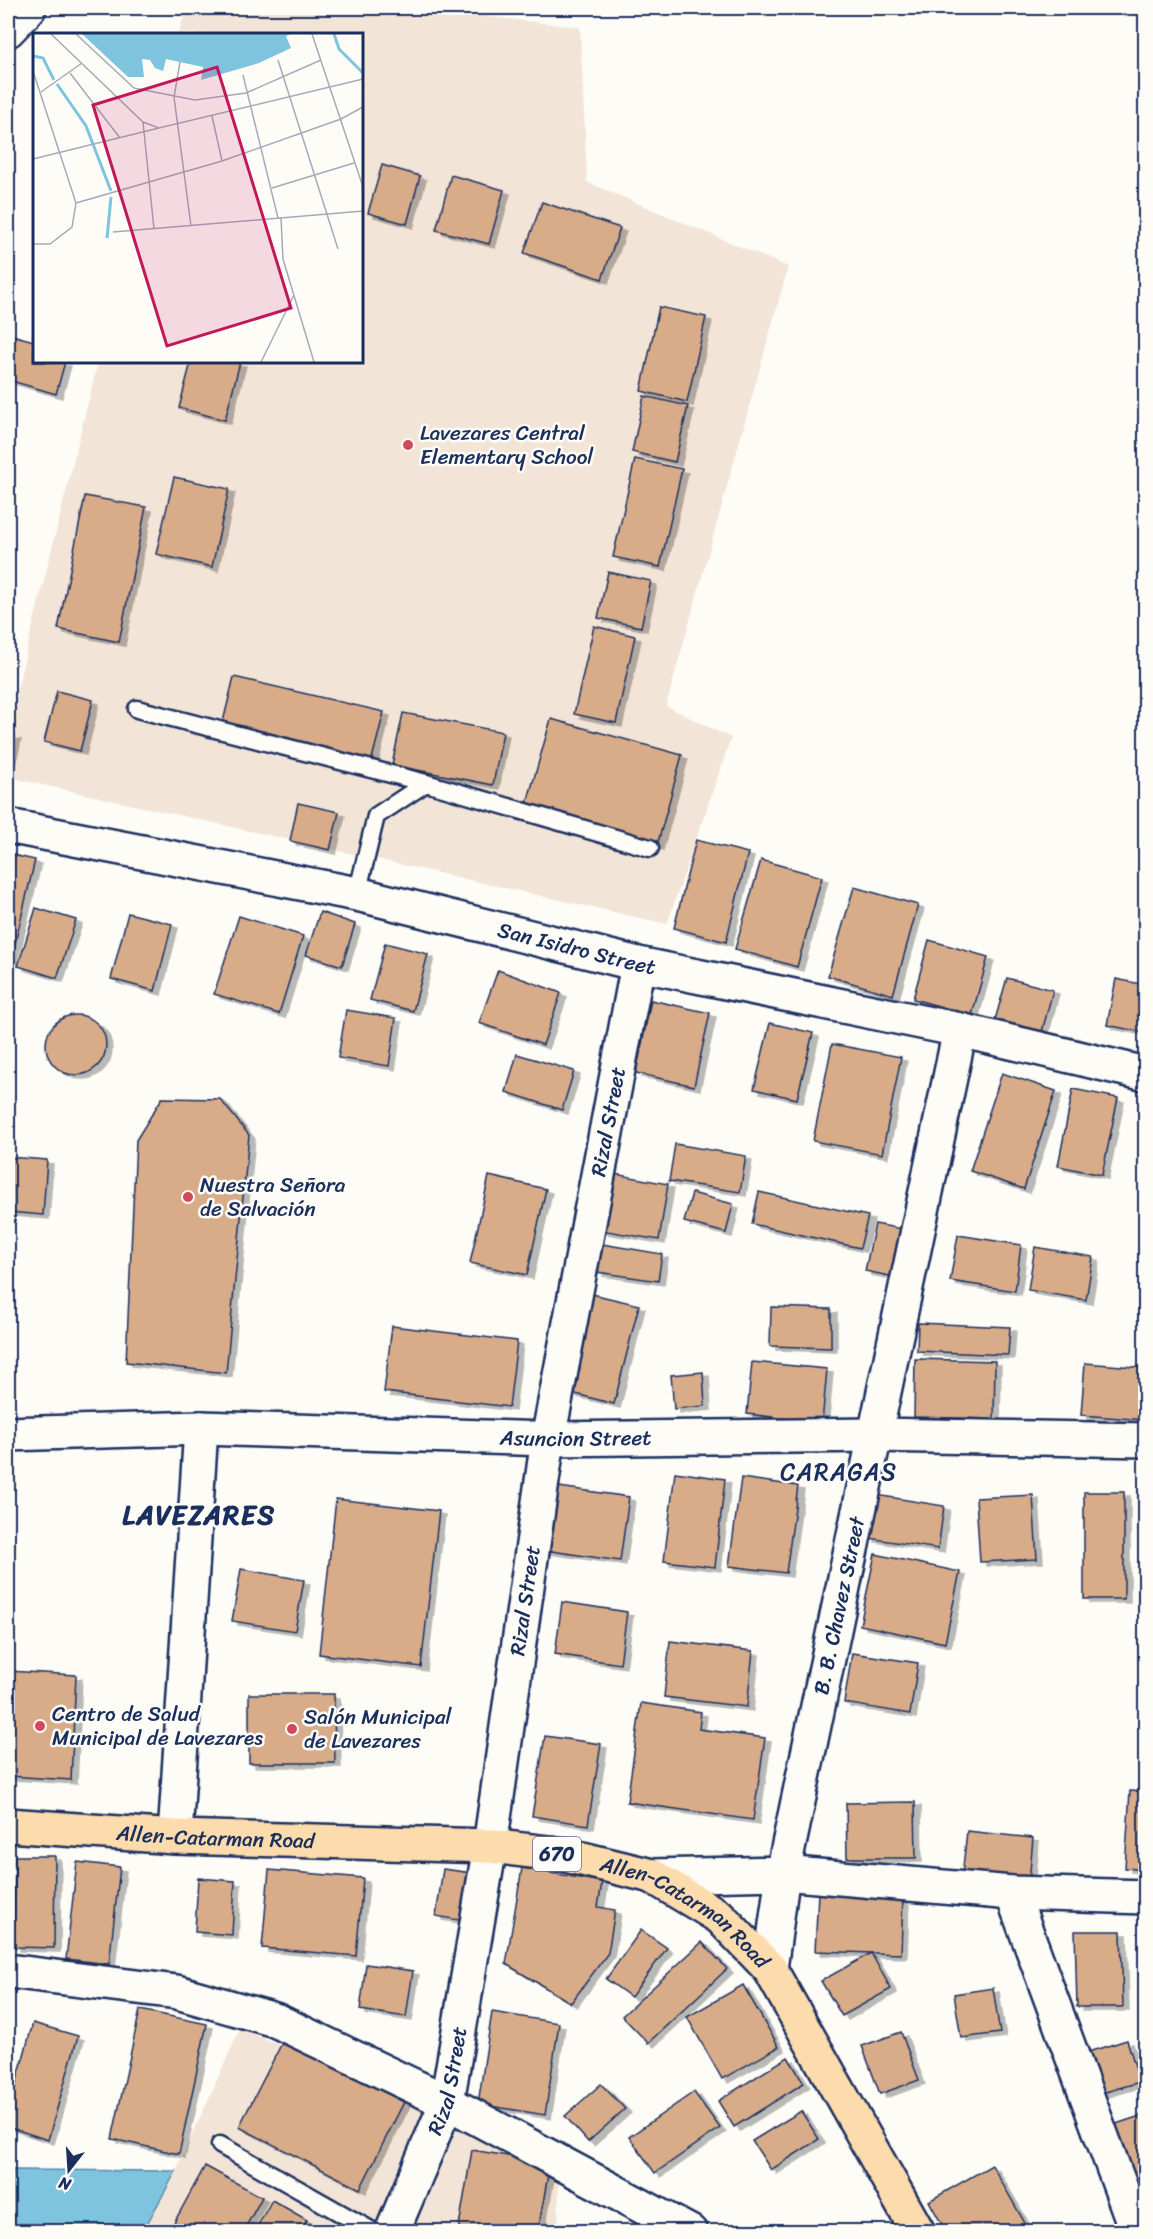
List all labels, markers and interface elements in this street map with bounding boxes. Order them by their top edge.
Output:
inset map [33,33,363,363]
place label: Lavezares Central Elementary School [420,414,594,476]
marker: Lavezares Central Elementary School [401,438,415,452]
street label: San Isidro Street [494,911,659,986]
street label: Rizal Street [579,1064,637,1180]
place label: Nuestra Señora de Salvación [200,1166,346,1228]
marker: Nuestra Señora de Salvación [181,1190,195,1204]
street label: Asuncion Street [498,1418,652,1458]
district label: CARAGAS [780,1451,898,1493]
district label: LAVEZARES [122,1491,276,1539]
street label: B. B. Chavez Street [802,1512,877,1698]
street label: Rizal Street [498,1543,552,1658]
place label: Centro de Salud Municipal de Lavezares [52,1695,263,1757]
place label: Salón Municipal de Lavezares [304,1698,452,1760]
marker: Centro de Salud Municipal de Lavezares [33,1719,47,1733]
marker: Salón Municipal de Lavezares [285,1722,299,1736]
street label: Allen-Catarman Road [114,1814,317,1860]
road number: 670 [533,1837,581,1871]
street label: Allen-Catarman Road [595,1845,781,1979]
street label: Rizal Street [416,2024,478,2141]
north arrow [39,2140,99,2200]
text: N [54,2168,75,2200]

